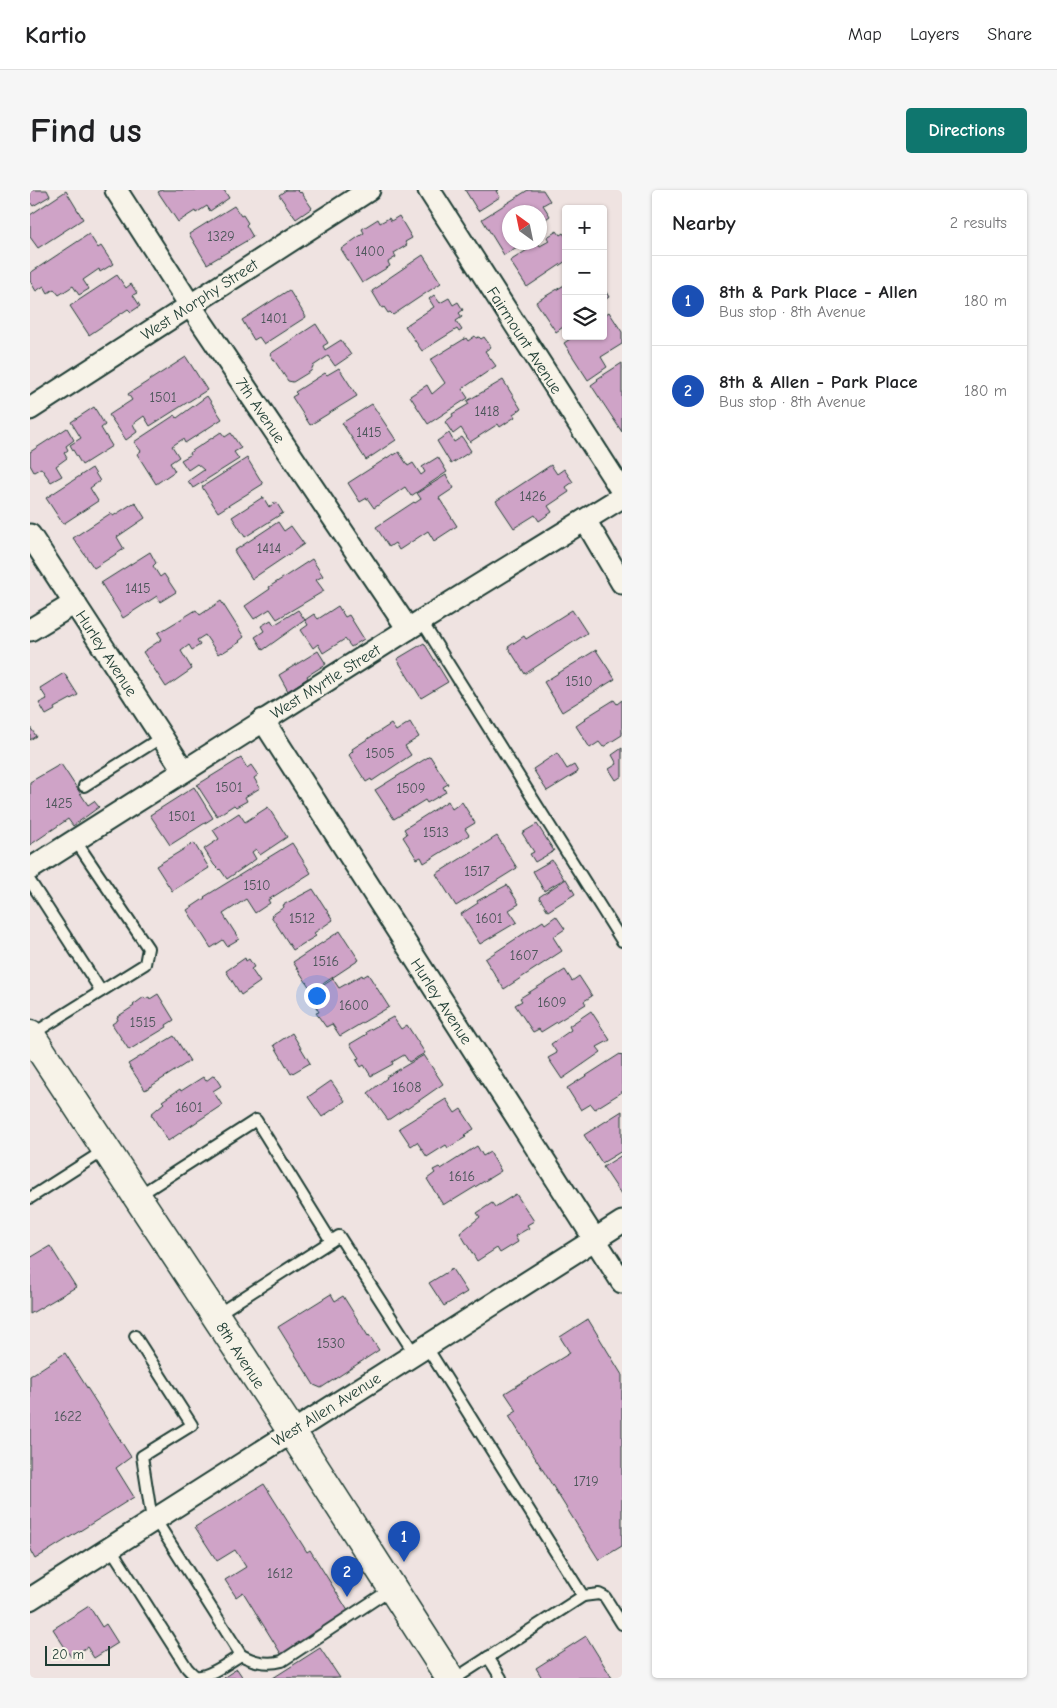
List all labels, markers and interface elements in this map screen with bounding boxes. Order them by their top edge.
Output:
text: Kartio [25,21,87,49]
text: Map [848,24,882,45]
text: Layers [910,24,959,45]
text: Share [987,24,1032,45]
button: Directions [906,108,1027,153]
text: Find us [30,110,142,151]
north arrow [502,205,547,250]
map controls [562,205,607,340]
button: + [562,205,607,250]
text: Nearby [672,211,736,235]
text: 2 results [950,214,1007,232]
house number: 1329 [207,228,235,245]
house number: 1400 [355,243,385,260]
button: − [562,250,607,295]
street label: West Morphy Street [138,255,262,344]
text: 8th & Park Place - Allen [719,281,918,303]
street label: Fairmount Avenue [483,284,565,397]
text: 1 [685,292,691,310]
text: 180 m [964,292,1007,310]
button: layers [562,295,607,340]
text: Bus stop · 8th Avenue [719,303,866,321]
house number: 1401 [261,310,287,327]
text: 8th & Allen - Park Place [719,371,918,393]
street label: 7th Avenue [232,375,289,447]
text: 2 [684,382,692,400]
text: 180 m [964,382,1007,400]
house number: 1501 [149,389,177,406]
text: Bus stop · 8th Avenue [719,393,866,411]
house number: 1418 [474,403,500,420]
house number: 1415 [356,424,382,441]
house number: 1426 [519,488,547,505]
house number: 1414 [257,540,282,557]
house number: 1415 [125,580,151,597]
street label: Hurley Avenue [72,607,141,700]
street label: West Myrtle Street [267,641,384,723]
house number: 1510 [565,673,593,690]
house number: 1505 [365,745,395,762]
house number: 1501 [215,779,243,796]
house number: 1509 [396,780,426,797]
house number: 1425 [45,795,73,812]
house number: 1501 [168,808,196,825]
house number: 1513 [423,824,449,841]
house number: 1517 [464,863,490,880]
house number: 1510 [243,877,271,894]
house number: 1512 [289,910,315,927]
house number: 1601 [475,910,503,927]
house number: 1607 [510,947,539,964]
house number: 1516 [313,953,339,970]
street label: Hurley Avenue [407,955,476,1048]
your location [304,983,330,1009]
house number: 1609 [537,994,567,1011]
house number: 1600 [339,997,369,1014]
house number: 1515 [130,1014,156,1031]
house number: 1608 [393,1079,421,1096]
house number: 1601 [175,1099,203,1116]
house number: 1616 [449,1168,475,1185]
street label: 8th Avenue [212,1319,268,1392]
house number: 1530 [317,1335,345,1352]
street label: West Allen Avenue [269,1369,384,1450]
house number: 1622 [54,1408,82,1425]
house number: 1719 [573,1473,599,1490]
pin: 1 [388,1521,420,1562]
pin: 2 [331,1556,363,1597]
house number: 1612 [267,1565,293,1582]
scale bar [45,1643,110,1666]
text: 20 m [52,1646,84,1663]

